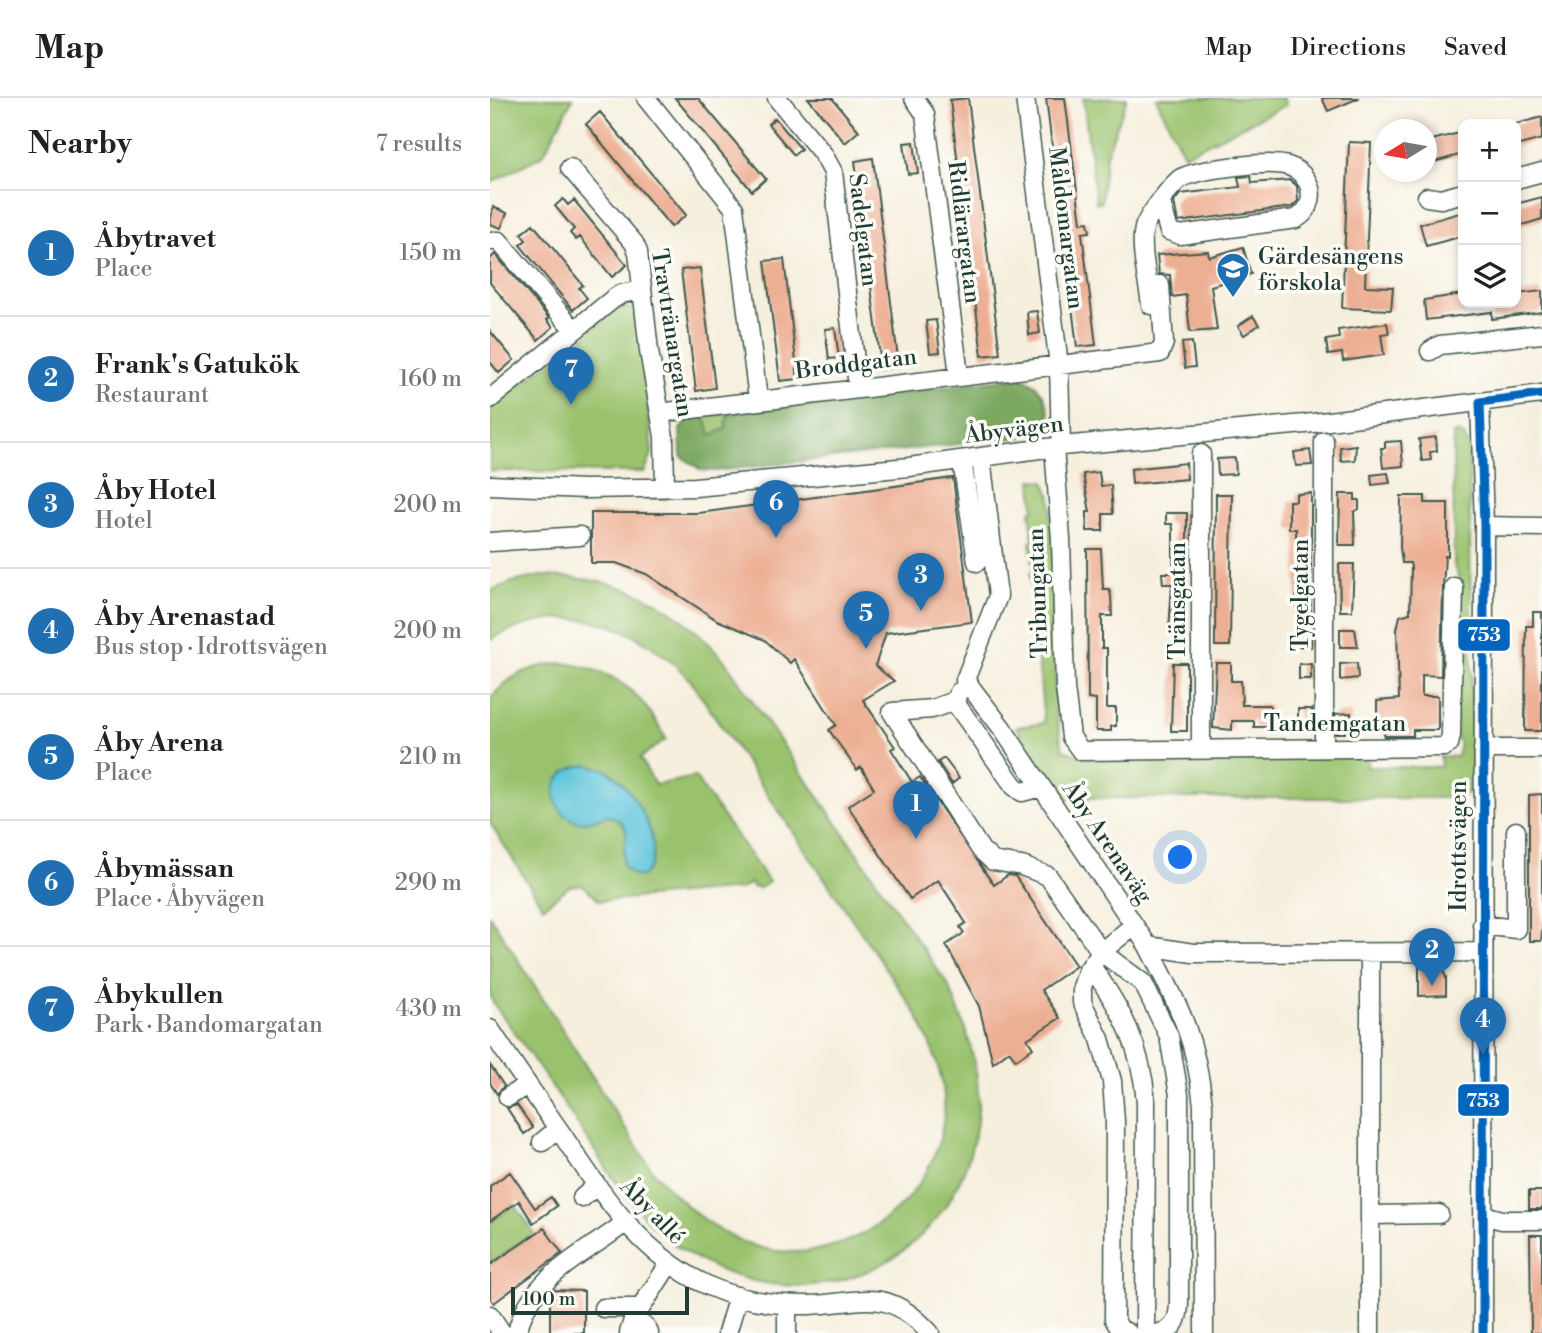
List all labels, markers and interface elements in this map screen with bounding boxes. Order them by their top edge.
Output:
text: Map [35,28,104,69]
text: Map [1205,33,1252,63]
text: Directions [1290,33,1406,63]
text: Saved [1444,33,1507,63]
north arrow [1374,119,1437,182]
map controls [1458,119,1521,308]
button: + [1458,119,1521,182]
text: Nearby [28,125,132,163]
text: 7 results [376,130,462,158]
street label: Måldomargatan [1042,145,1090,311]
street label: Ridlärargatan [941,159,987,305]
street label: Sadelgatan [842,172,884,289]
button: − [1458,182,1521,245]
text: Åbytravet [95,223,216,255]
text: 1 [45,239,57,267]
text: 150 m [399,239,462,267]
place label: Gärdesängens förskola [1258,243,1403,297]
button: layers [1458,245,1521,308]
street label: Travtränargatan [645,247,699,420]
school or university icon: Gärdesängens förskola [1214,250,1252,299]
text: Place [95,255,152,283]
street label: Broddgatan [793,343,919,385]
pin: 7 [548,347,594,405]
text: Frank's Gatukök [95,349,300,381]
text: 2 [44,365,58,393]
text: 160 m [399,365,462,393]
text: Restaurant [95,381,209,409]
street label: Åbyvägen [962,408,1065,450]
text: Åby Hotel [95,475,216,507]
pin: 6 [753,480,799,538]
text: 3 [44,491,58,519]
text: 200 m [394,491,462,519]
text: Hotel [95,507,153,535]
street label: Tribungatan [1022,527,1054,659]
street label: Tygelgatan [1287,538,1315,651]
street label: Tränsgatan [1164,542,1192,660]
pin: 3 [898,553,944,611]
pin: 5 [843,591,889,649]
text: Åby Arenastad [95,601,275,633]
text: 4 [43,617,59,645]
text: 200 m [394,617,462,645]
line badge: 753 [1457,618,1511,652]
text: 753 [1467,623,1501,647]
text: Bus stop · Idrottsvägen [95,633,328,661]
street label: Tandemgatan [1264,710,1406,738]
text: Åby Arena [95,727,224,759]
text: 5 [44,743,58,771]
text: 210 m [399,743,462,771]
text: Place [95,759,152,787]
street label: Åby Arenaväg [1055,774,1160,909]
street label: Idrottsvägen [1445,780,1473,911]
pin: 1 [893,781,939,839]
your location [1163,840,1197,874]
text: Åbymässan [95,853,234,885]
text: 6 [44,869,58,897]
text: 290 m [395,869,462,897]
text: Place · Åbyvägen [95,885,265,913]
pin: 2 [1409,928,1455,986]
text: Åbykullen [95,979,223,1011]
text: 7 [44,995,58,1023]
text: 430 m [395,995,462,1023]
pin: 4 [1460,997,1506,1055]
text: Park · Bandomargatan [95,1011,323,1039]
line badge: 753 [1457,1083,1510,1117]
text: 753 [1466,1089,1500,1113]
street label: Åby allé [613,1171,692,1251]
scale bar [511,1284,690,1316]
text: 100 m [522,1287,575,1311]

